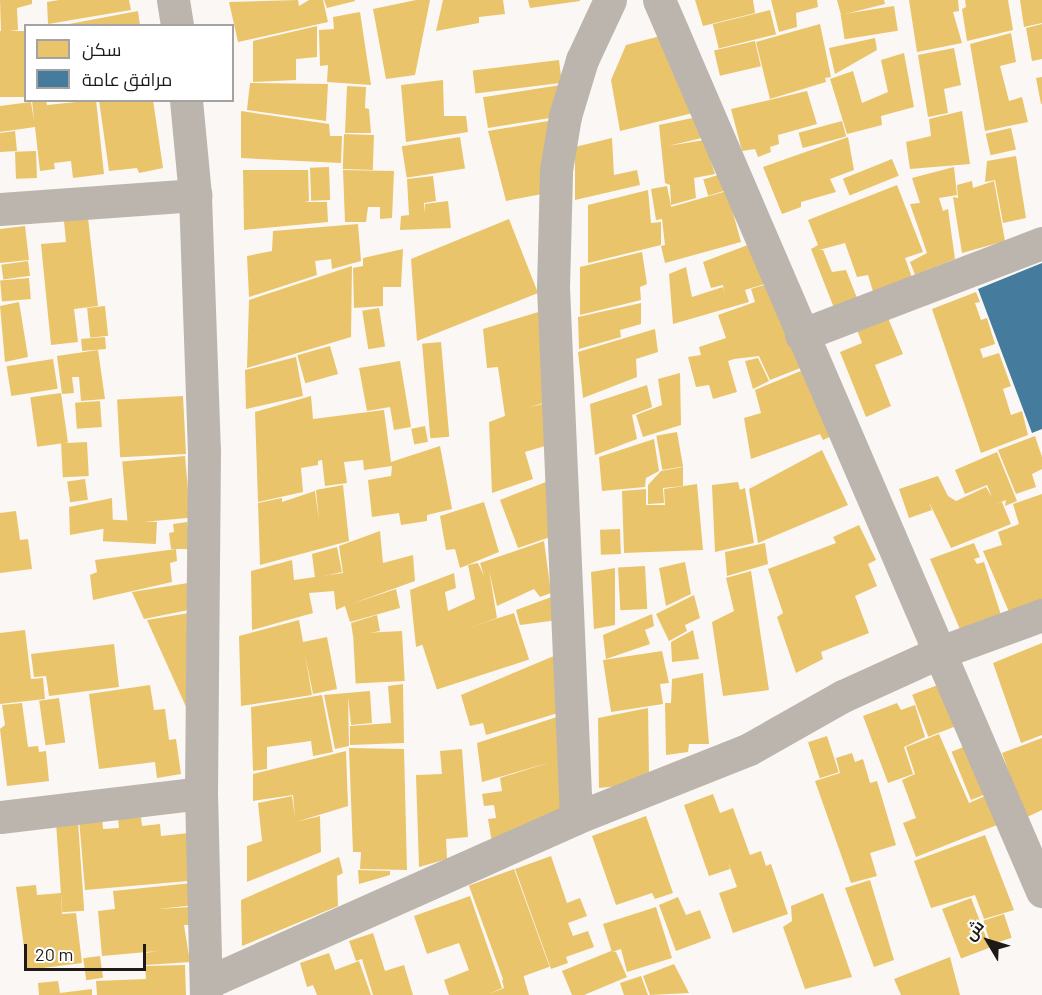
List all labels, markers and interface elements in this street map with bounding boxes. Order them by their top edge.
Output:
legend [24,24,234,102]
text: سكن [82,38,121,60]
text: مرافق عامة [82,68,172,90]
north arrow [958,911,1018,971]
text: ش [960,916,987,944]
scale bar [27,932,148,970]
text: 20 m [35,943,73,965]

